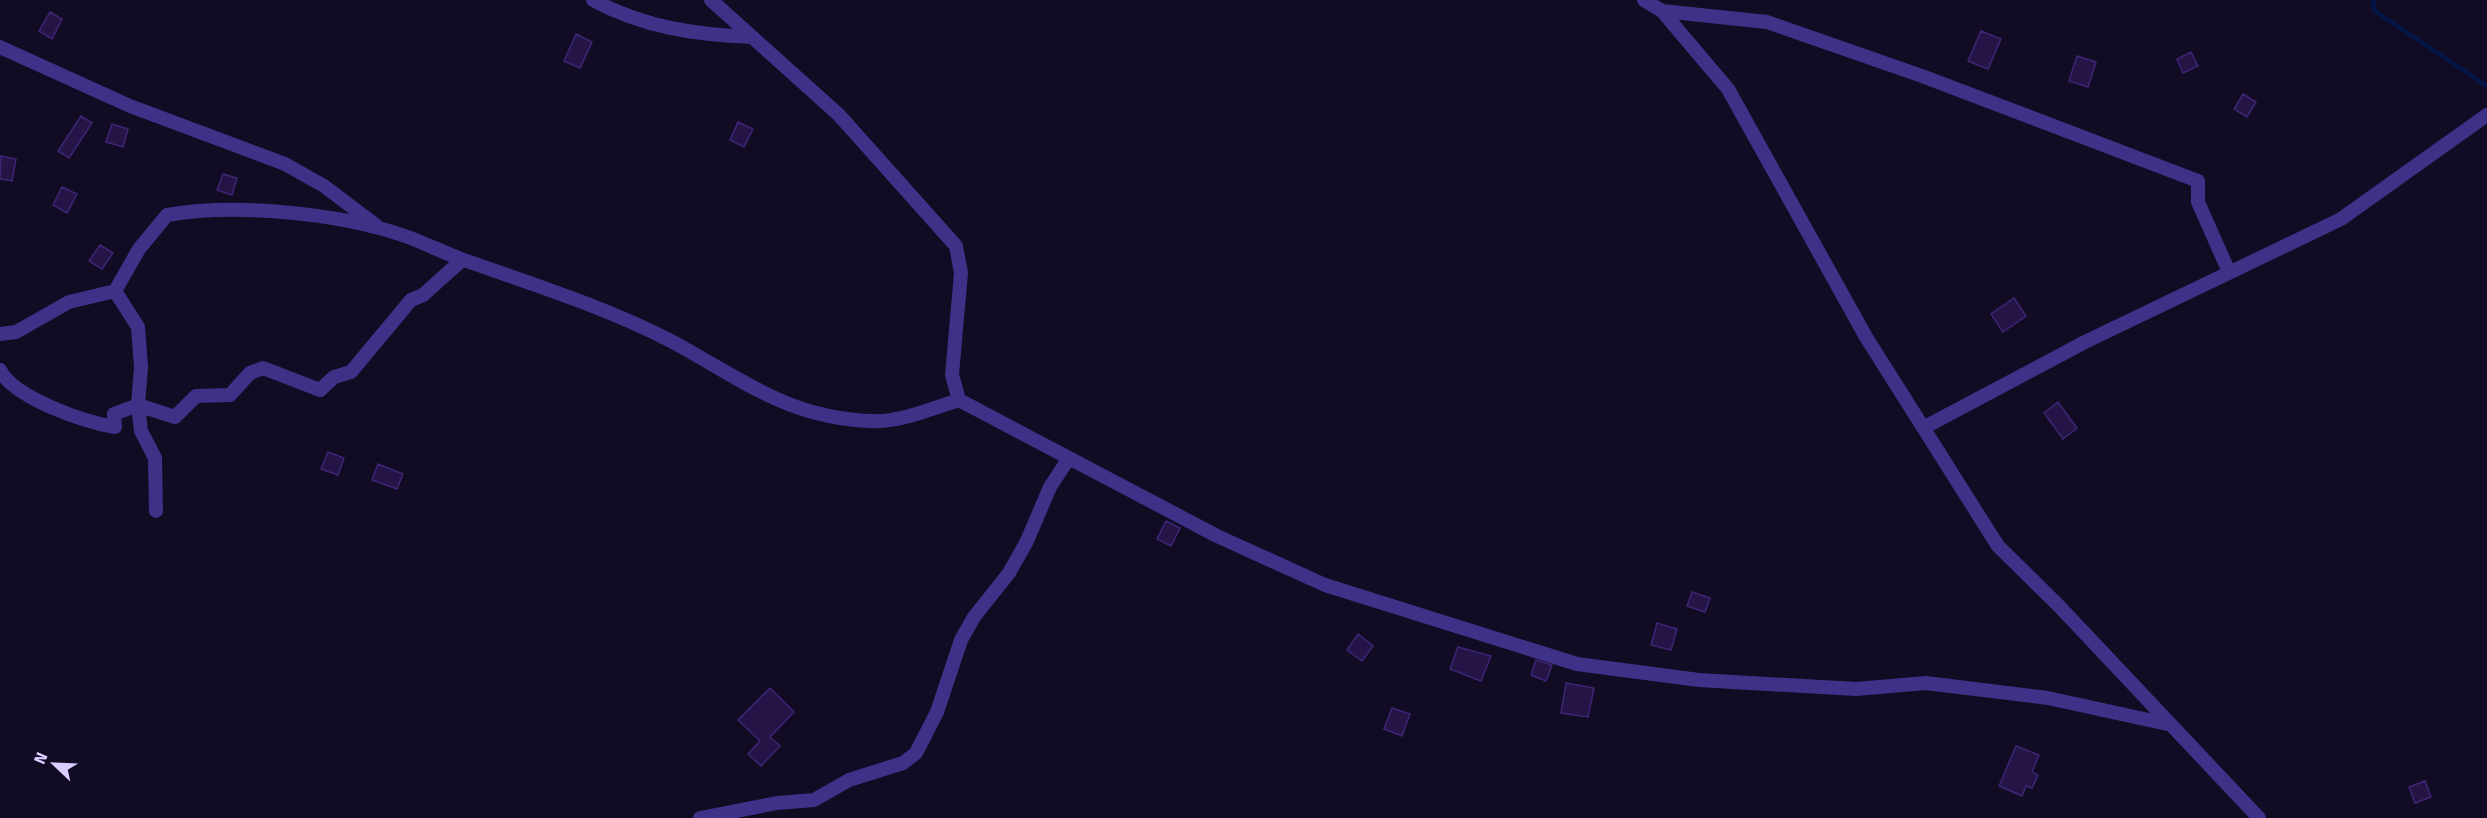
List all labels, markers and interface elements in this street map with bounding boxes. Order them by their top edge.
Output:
north arrow [24,734,84,794]
text: N [30,750,51,767]

